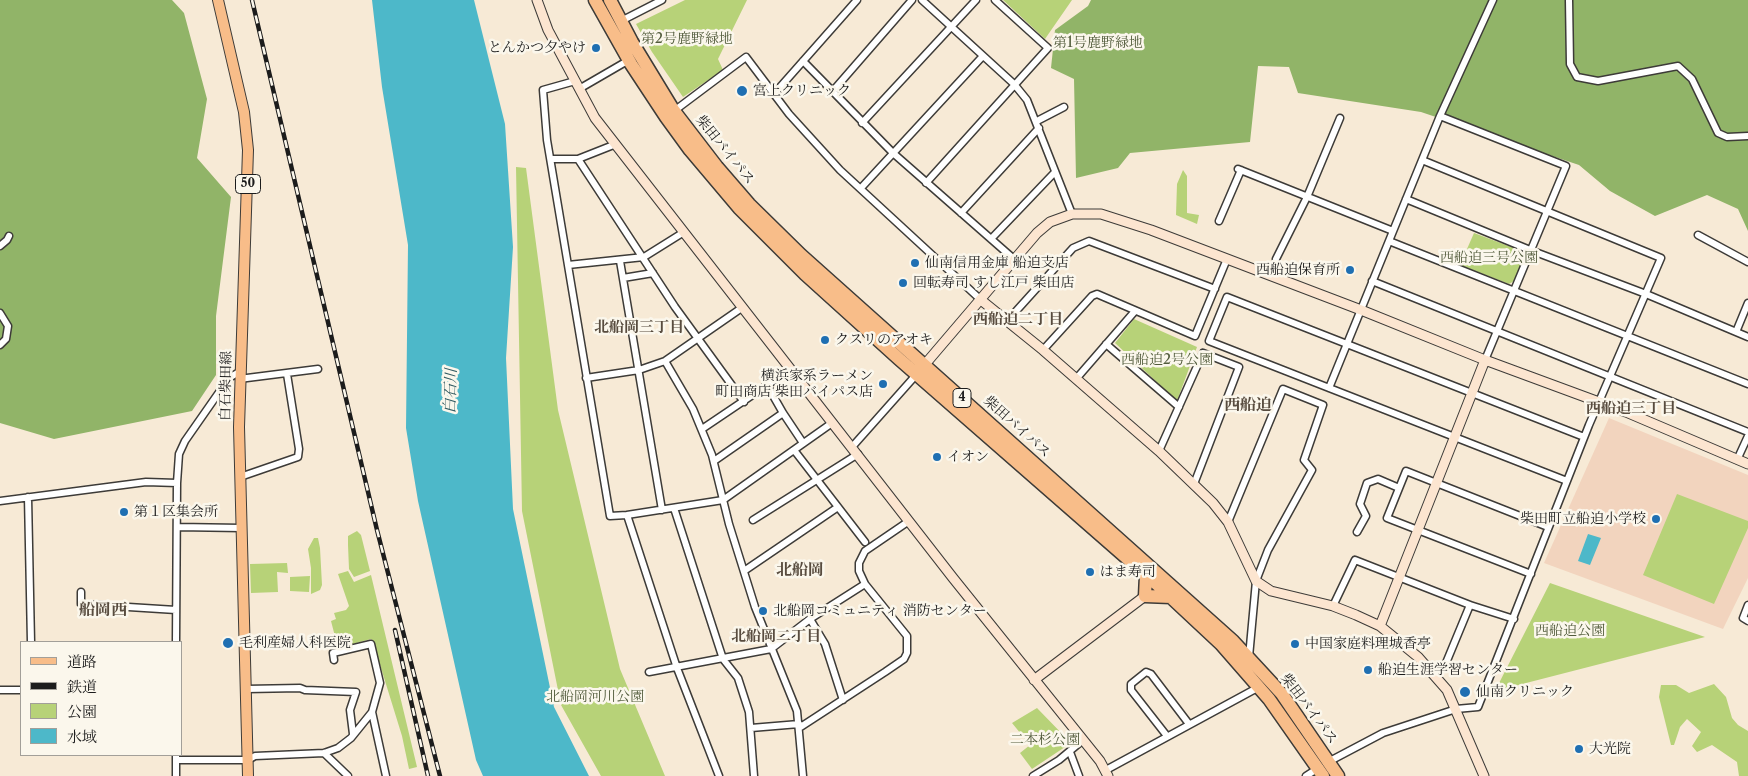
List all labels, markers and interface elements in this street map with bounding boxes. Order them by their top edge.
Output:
park label: 第2号鹿野緑地 [641,31,733,47]
park label: 第1号鹿野緑地 [1053,35,1143,51]
place label: とんかつ夕やけ [488,40,586,56]
marker: とんかつ夕やけ [590,42,602,54]
place label: 宮上クリニック [753,83,851,99]
marker: 宮上クリニック [735,84,749,98]
street label: 柴田バイパス [692,112,758,188]
road number: 50 [236,174,260,193]
park label: 西船迫三号公園 [1440,250,1538,266]
place label: 仙南信用金庫 船迫支店 [925,255,1069,271]
marker: 仙南信用金庫 船迫支店 [909,257,921,269]
place label: 西船迫保育所 [1256,262,1340,278]
marker: 西船迫保育所 [1344,264,1356,276]
place label: 回転寿司 すし江戸 柴田店 [913,275,1074,291]
marker: 回転寿司 すし江戸 柴田店 [897,277,909,289]
district label: 西船迫二丁目 [973,311,1063,329]
district label: 北船岡三丁目 [594,319,684,337]
place label: クスリのアオキ [835,332,933,348]
marker: クスリのアオキ [819,334,831,346]
street label: 白石柴田線 [217,351,235,421]
park label: 西船迫2号公園 [1121,352,1213,368]
water label: 白石川 [441,368,461,414]
place label: 横浜家系ラーメン 町田商店 柴田バイパス店 [715,368,873,401]
marker: 横浜家系ラーメン 町田商店 柴田バイパス店 [877,378,889,390]
road number: 4 [953,388,971,408]
street label: 柴田バイパス [980,393,1054,461]
district label: 西船迫 [1224,395,1272,415]
district label: 西船迫三丁目 [1586,400,1676,418]
place label: イオン [947,449,989,465]
marker: イオン [931,451,943,463]
place label: 第１区集会所 [134,504,218,520]
marker: 第１区集会所 [118,506,130,518]
place label: 柴田町立船迫小学校 [1520,511,1646,527]
marker: 柴田町立船迫小学校 [1650,513,1662,525]
district label: 北船岡 [776,560,824,580]
place label: はま寿司 [1100,564,1156,580]
marker: はま寿司 [1084,566,1096,578]
district label: 船岡西 [79,600,127,620]
place label: 北船岡コミュニティ 消防センター [773,603,987,619]
marker: 北船岡コミュニティ 消防センター [757,605,769,617]
park label: 西船迫公園 [1535,623,1605,639]
district label: 北船岡二丁目 [731,628,821,646]
place label: 毛利産婦人科医院 [239,635,351,651]
marker: 毛利産婦人科医院 [221,636,235,650]
place label: 中国家庭料理城香亭 [1305,636,1431,652]
marker: 中国家庭料理城香亭 [1289,638,1301,650]
legend [20,641,182,756]
text: 道路 [67,652,97,671]
place label: 船迫生涯学習センター [1378,662,1518,678]
marker: 船迫生涯学習センター [1362,664,1374,676]
street label: 柴田バイパス [1277,670,1341,748]
text: 鉄道 [67,677,97,696]
place label: 仙南クリニック [1476,684,1574,700]
marker: 仙南クリニック [1458,685,1472,699]
park label: 北船岡河川公園 [546,689,644,705]
text: 公園 [67,702,97,721]
text: 水域 [67,727,97,746]
park label: 二本杉公園 [1010,732,1080,748]
place label: 大光院 [1589,741,1631,757]
marker: 大光院 [1573,743,1585,755]

